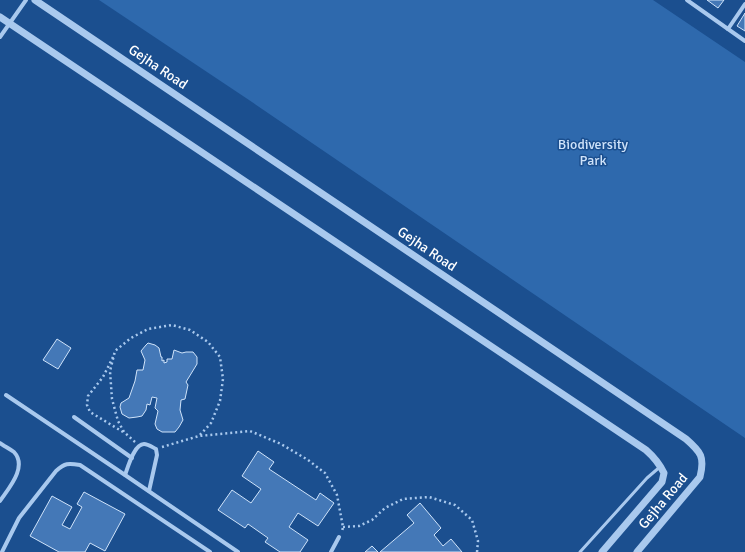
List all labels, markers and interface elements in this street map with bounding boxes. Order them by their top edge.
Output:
street label: Gejha Road [125,41,191,93]
park label: Biodiversity Park [558,136,629,169]
street label: Gejha Road [394,223,460,275]
street label: Gejha Road [635,470,691,532]

